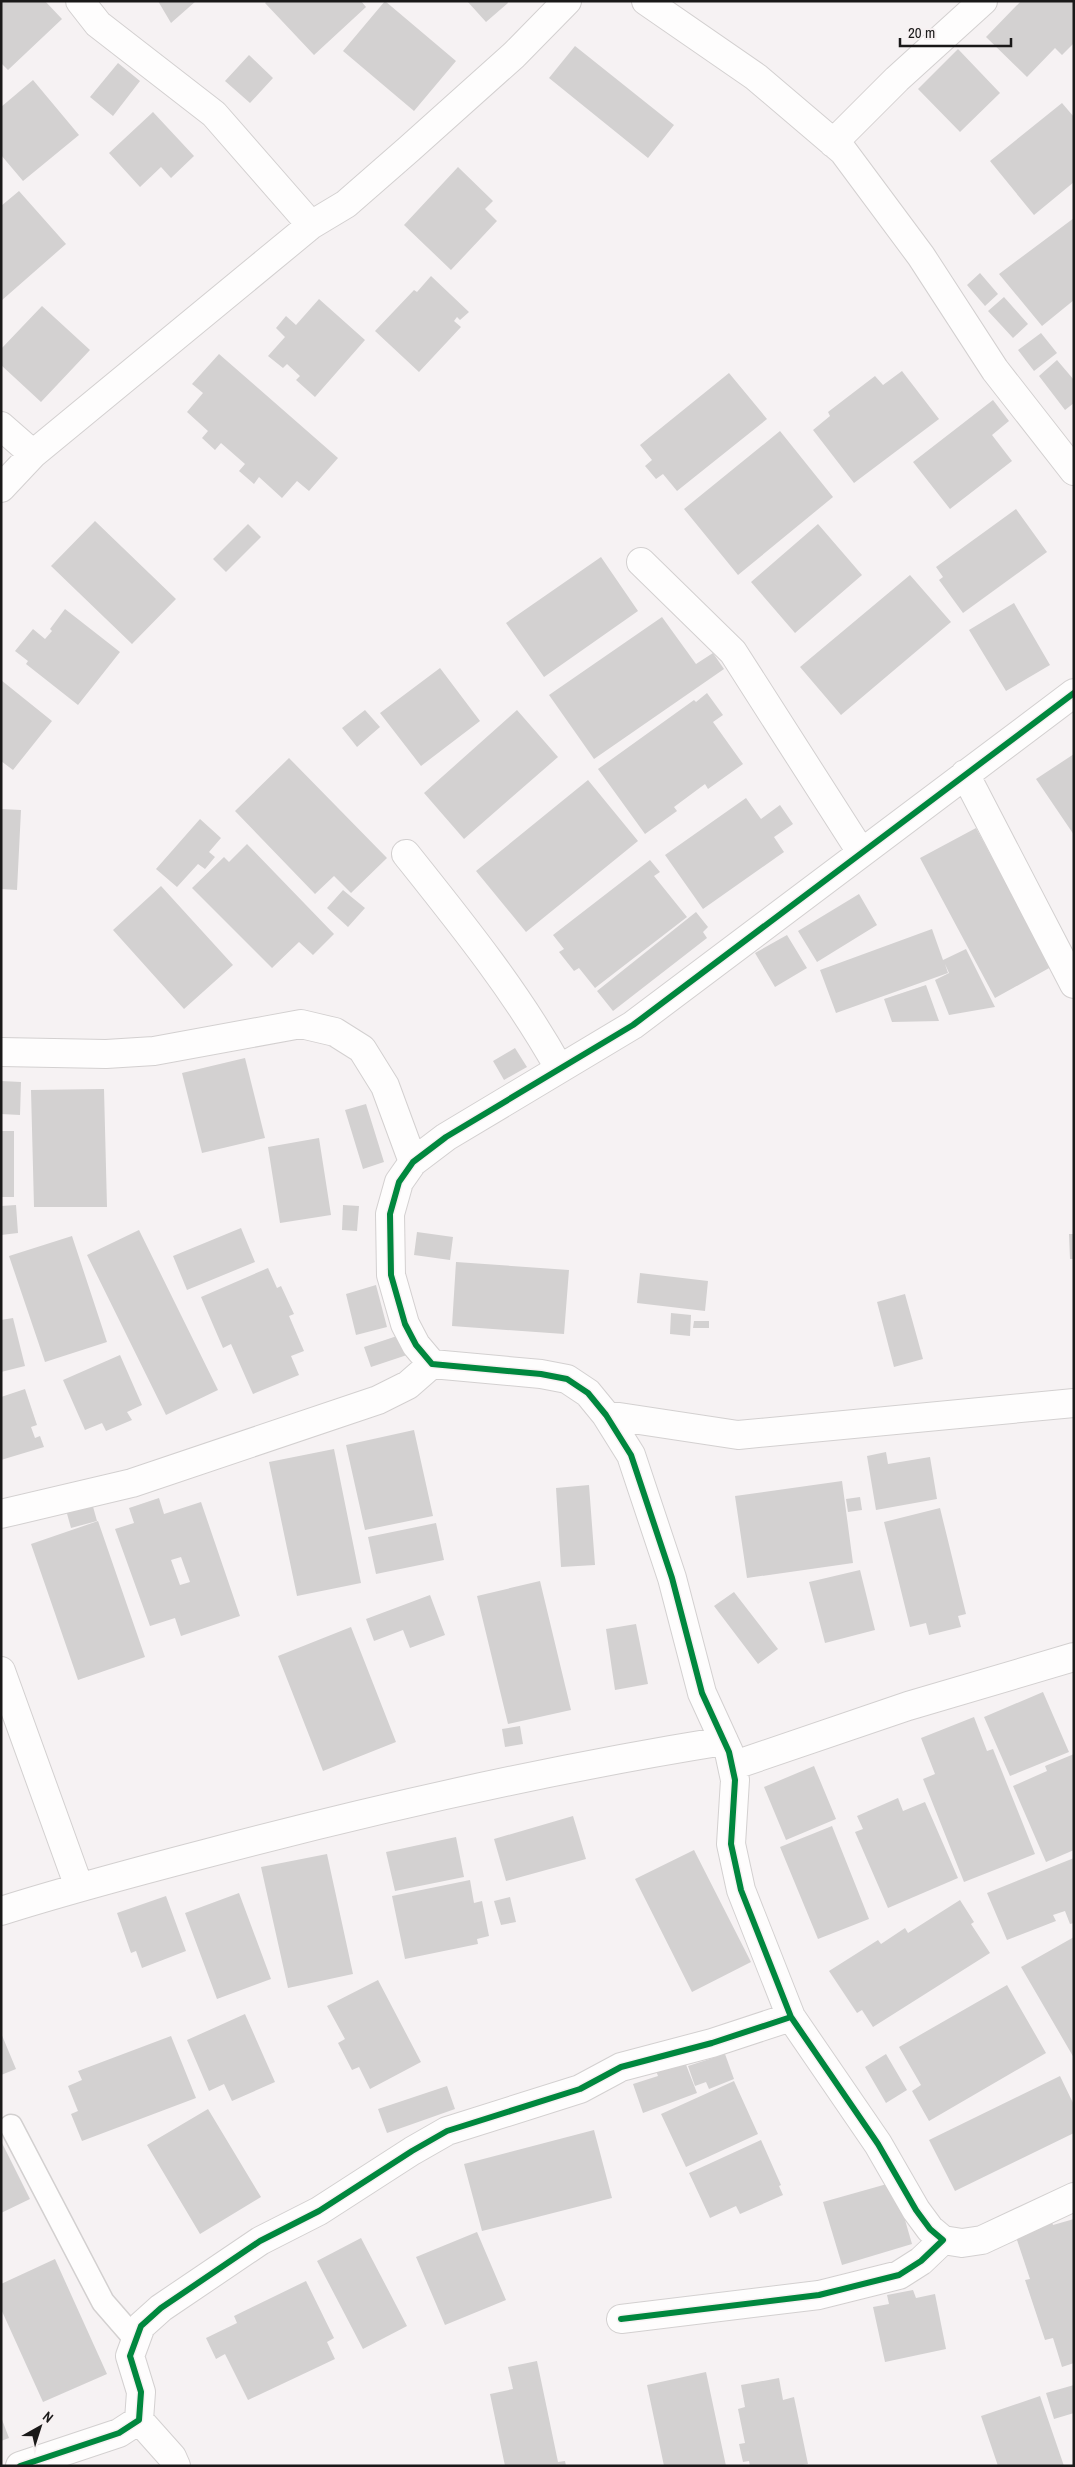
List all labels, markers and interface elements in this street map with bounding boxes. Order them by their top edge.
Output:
scale bar [900,15,1011,47]
text: 20 m [908,22,935,43]
north arrow [15,2402,65,2452]
text: N [39,2407,57,2427]

